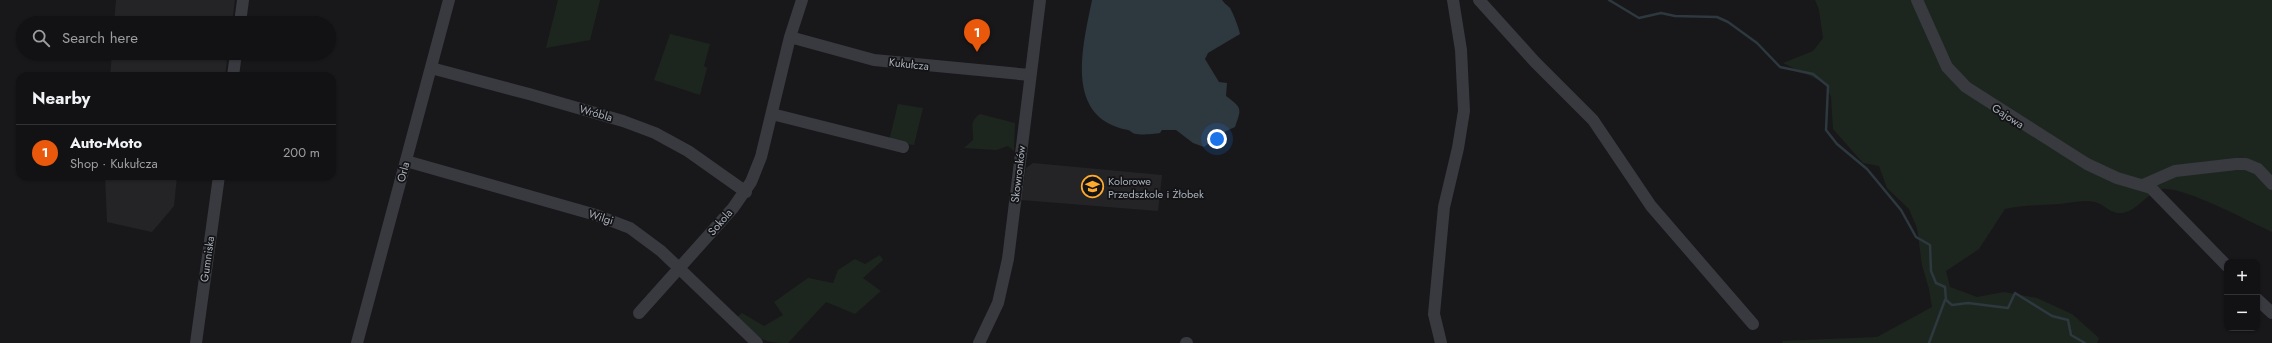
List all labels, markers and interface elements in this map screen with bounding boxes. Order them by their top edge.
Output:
search box [16,16,336,60]
pin: 1 [964,19,990,52]
icon: search [30,27,52,49]
text: Search here [62,27,138,49]
street label: Kukułcza [888,54,930,74]
text: Nearby [32,86,90,110]
street label: Gajowa [1989,100,2027,132]
street label: Wróbla [578,101,614,125]
your location [1207,129,1227,149]
text: Auto-Moto [70,132,142,154]
text: 1 [42,143,48,162]
text: 200 m [283,143,320,162]
street label: Skowronków [1007,144,1030,203]
text: Shop · Kukułcza [70,154,158,173]
street label: Orla [393,160,413,184]
place label: Kolorowe Przedszkole i Żłobek [1108,173,1204,202]
school or university icon: Kolorowe Przedszkole i Żłobek [1079,174,1105,200]
street label: Wilgi [586,205,616,229]
street label: Sokola [704,205,736,239]
street label: Gumniska [196,235,218,283]
map controls [2224,259,2260,331]
button: + [2224,259,2260,295]
button: − [2224,295,2260,331]

